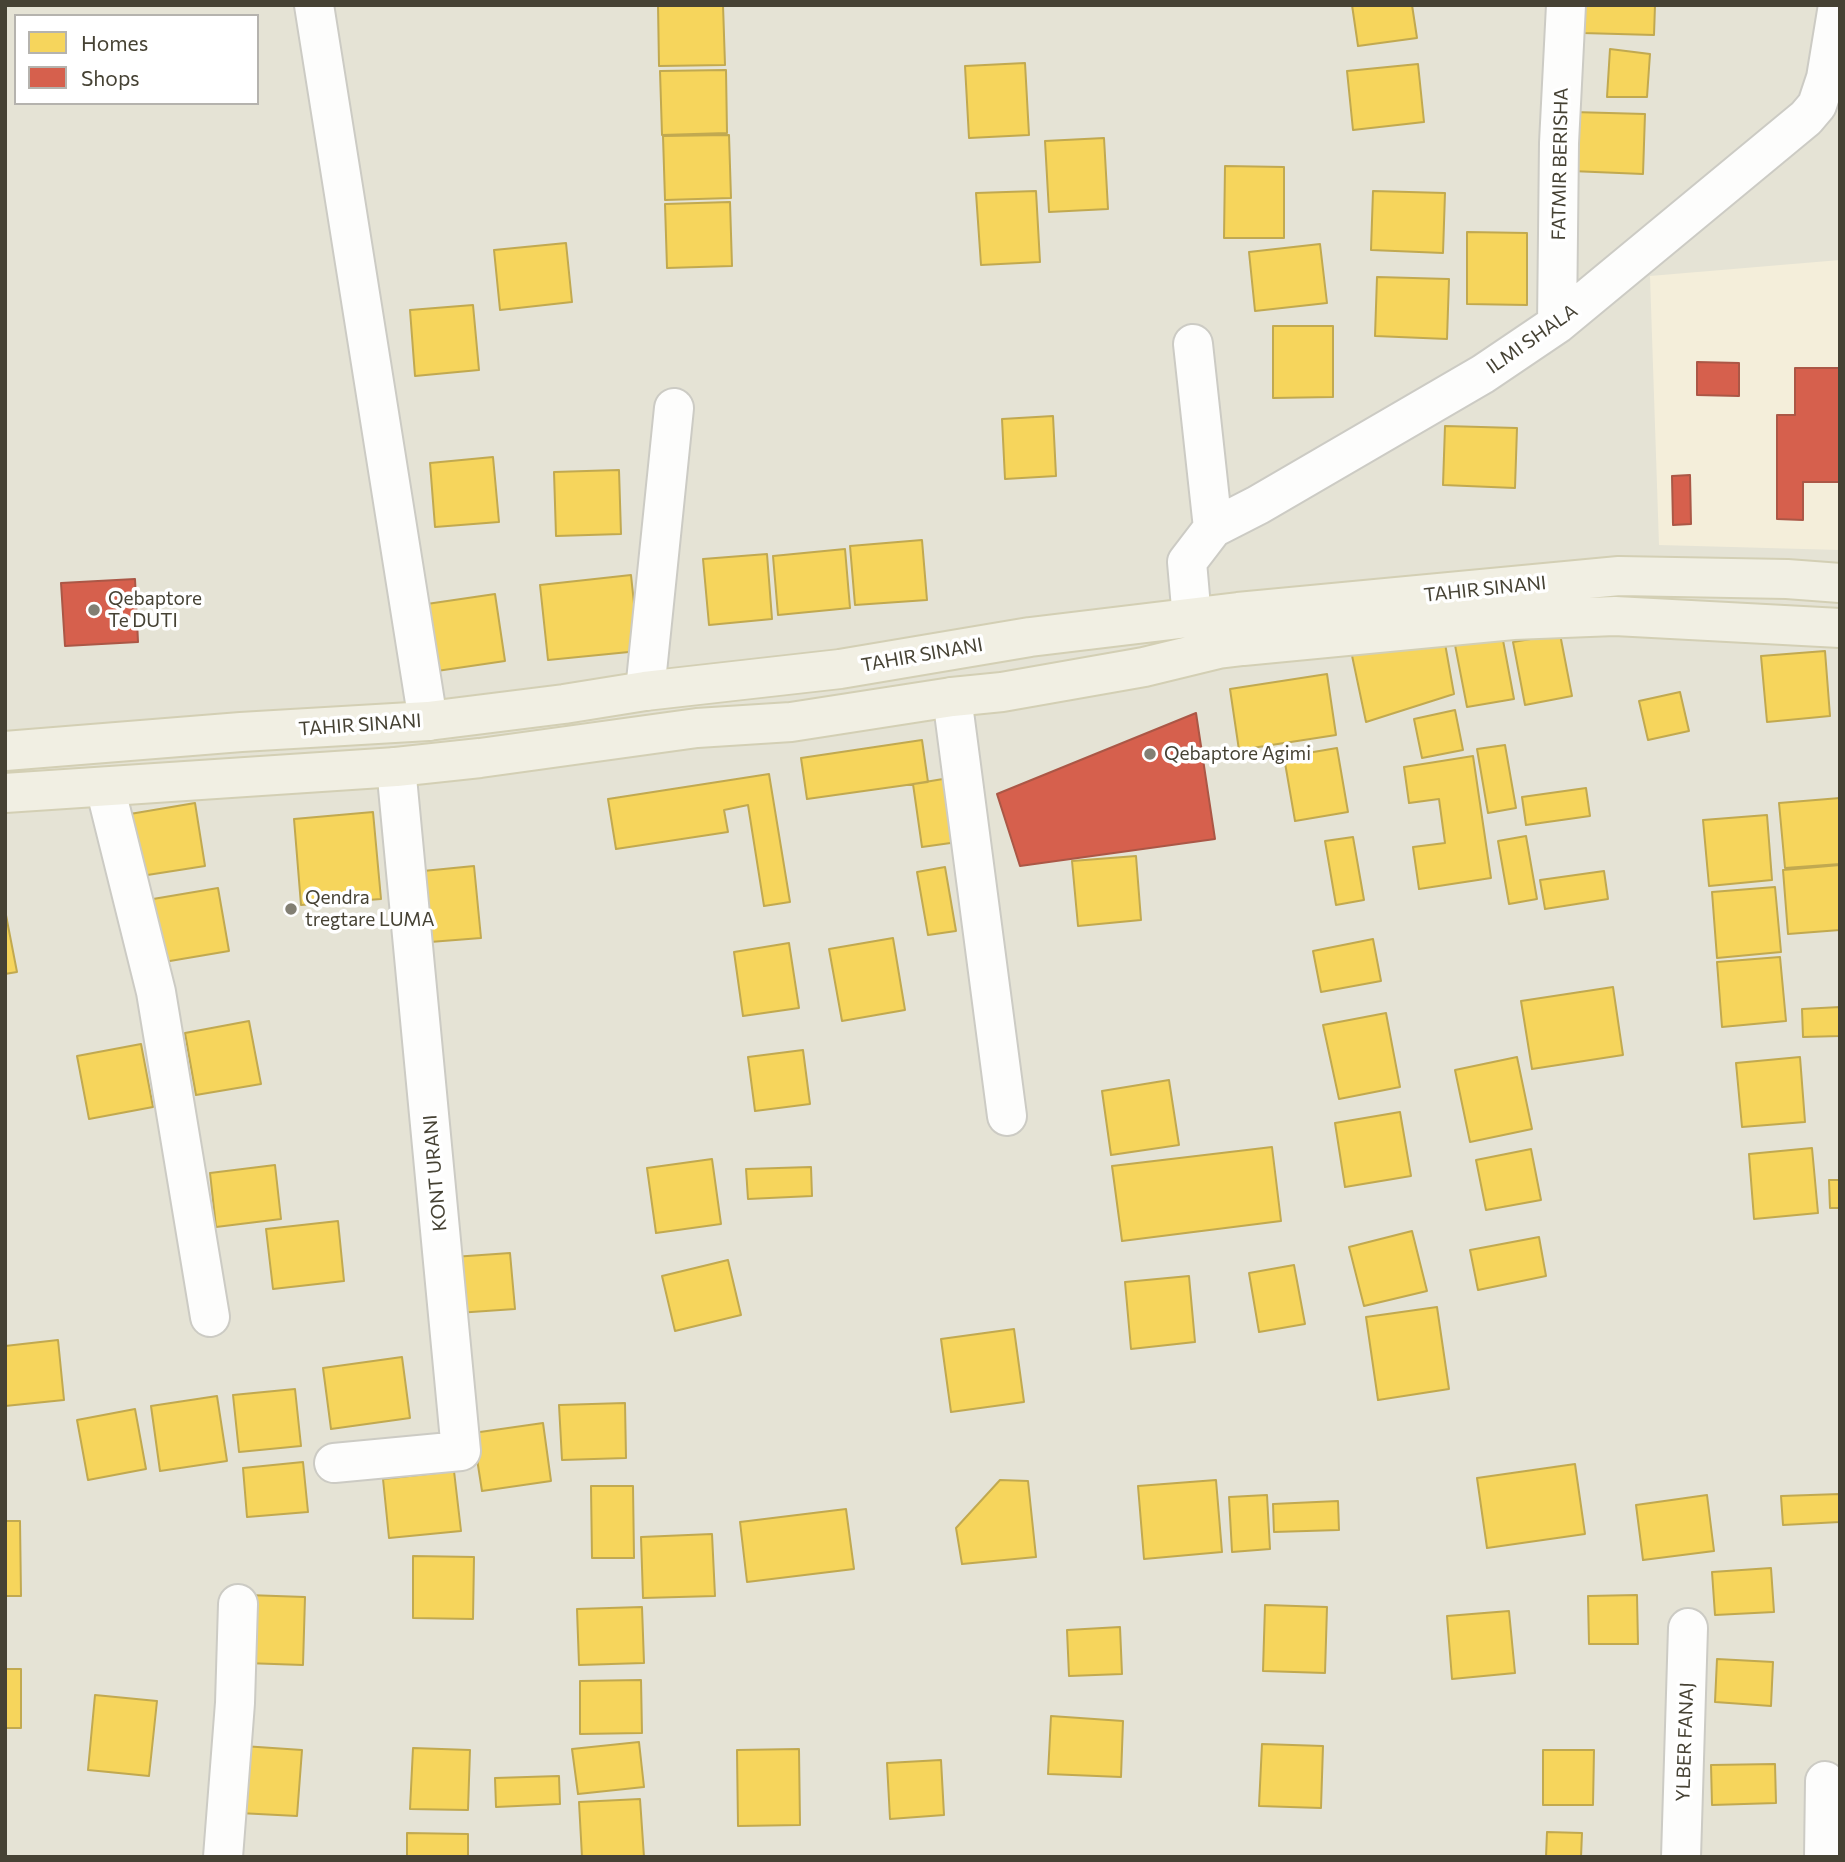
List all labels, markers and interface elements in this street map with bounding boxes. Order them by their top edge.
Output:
legend [14,14,259,105]
text: Homes [81,30,148,55]
text: Shops [81,65,140,90]
street label: FATMIR BERISHA [1547,87,1573,241]
street label: ILMI SHALA [1482,299,1582,379]
street label: TAHIR SINANI [1423,571,1547,607]
place label: Qebaptore Te DUTI [108,588,202,632]
marker: Qebaptore Te DUTI [86,602,102,618]
street label: TAHIR SINANI [859,633,985,677]
street label: TAHIR SINANI [298,709,422,741]
place label: Qebaptore Agimi [1164,743,1311,765]
marker: Qebaptore Agimi [1142,746,1158,762]
place label: Qendra tregtare LUMA [305,887,435,931]
marker: Qendra tregtare LUMA [283,901,299,917]
street label: KONT URANI [419,1114,451,1232]
street label: YLBER FANAJ [1672,1682,1698,1802]

